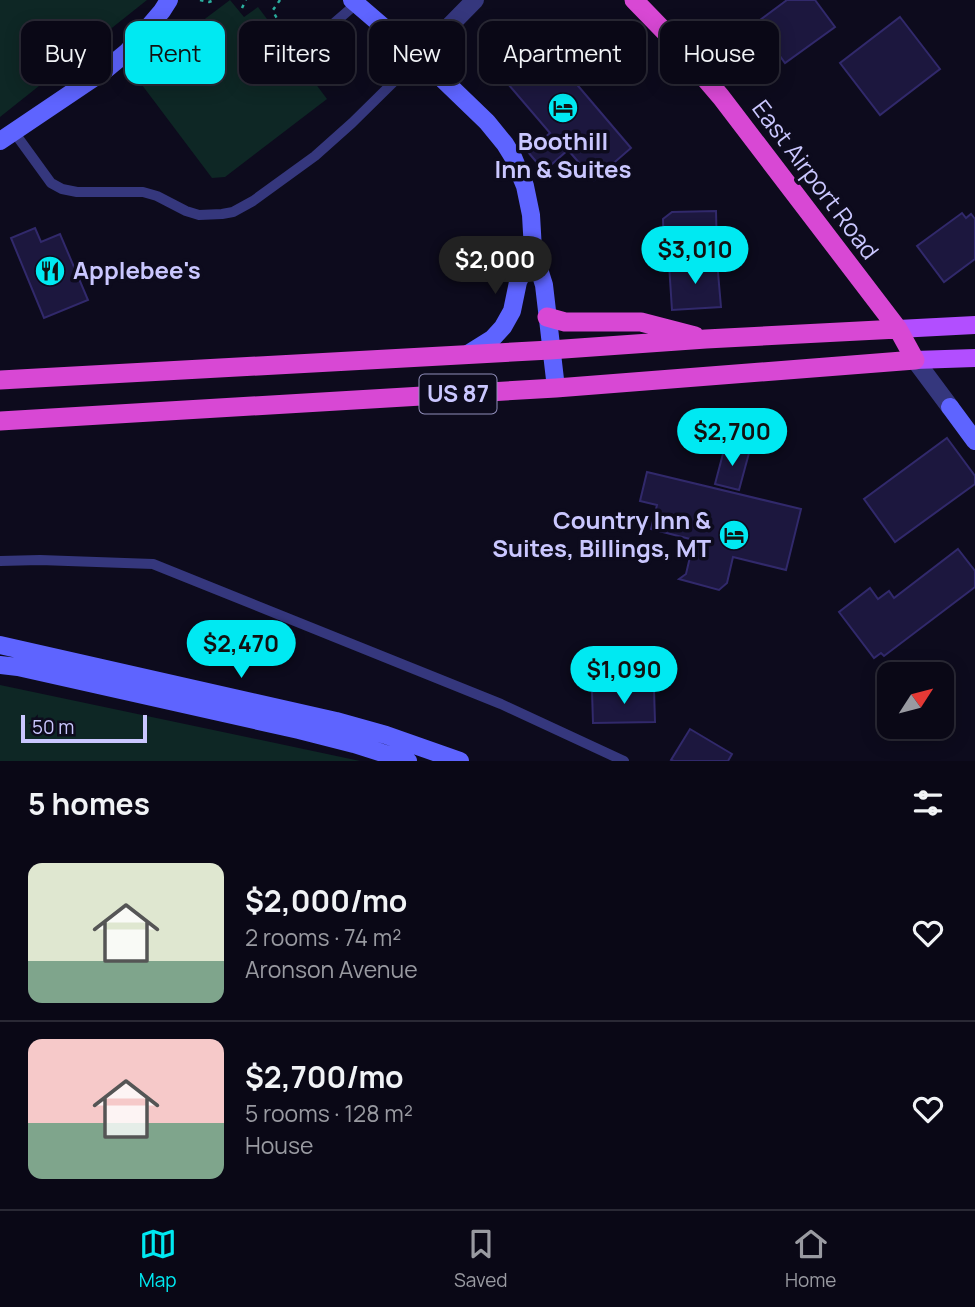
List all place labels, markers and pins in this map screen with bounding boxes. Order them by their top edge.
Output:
hotel icon: Boothill Inn & Suites [546,91,580,125]
place label: Boothill Inn & Suites [494,124,632,185]
pin: $3,010 [638,226,752,286]
pin: $2,000 [438,236,552,296]
place label: Applebee's [73,253,201,286]
restaurant icon: Applebee's [33,254,67,288]
pin: $2,700 [675,408,789,468]
place label: Country Inn & Suites, Billings, MT [492,503,711,564]
hotel icon: Country Inn & Suites, Billings, MT [717,518,751,552]
pin: $2,470 [184,620,298,680]
pin: $1,090 [567,646,681,706]

